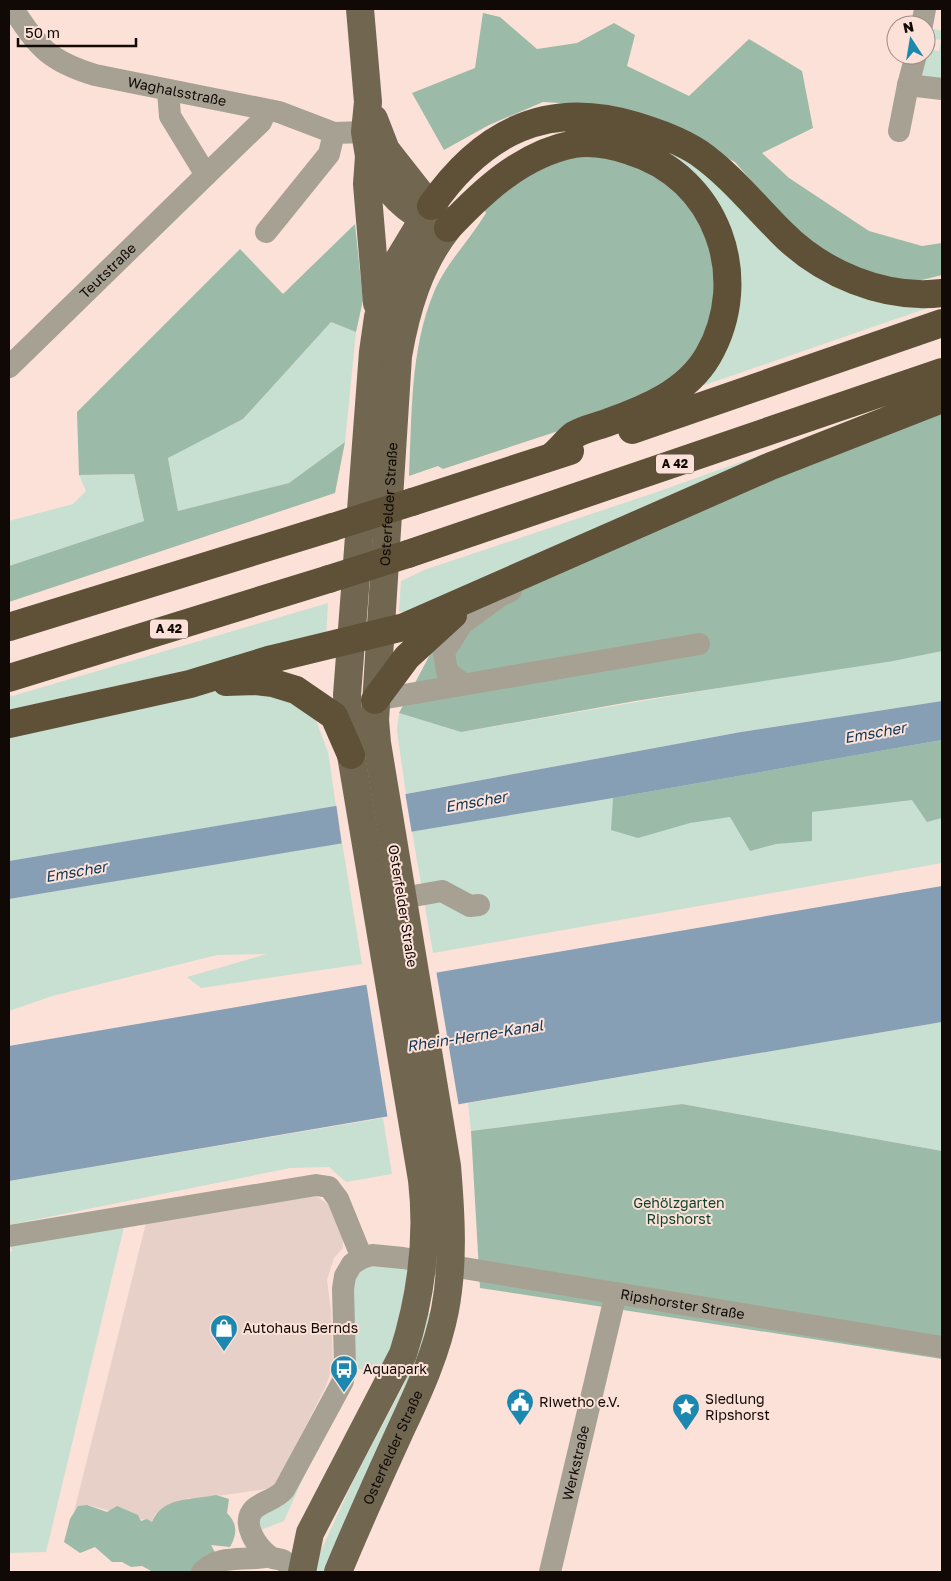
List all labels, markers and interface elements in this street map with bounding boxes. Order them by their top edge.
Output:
scale bar [18,15,135,47]
north arrow [886,15,936,65]
text: N [901,17,915,36]
text: 50 m [25,23,60,41]
street label: Waghalsstraße [126,73,228,109]
street label: Teutstraße [76,239,139,302]
street label: Osterfelder Straße [376,442,401,567]
road number: A 42 [656,454,694,474]
road number: A 42 [150,620,188,638]
water label: Emscher [843,717,909,746]
water label: Emscher [444,786,510,815]
street label: Osterfelder Straße [385,843,422,969]
water label: Emscher [44,856,110,885]
water label: Rhein-Herne-Kanal [405,1015,545,1055]
park label: Gehölzgarten Ripshorst [633,1194,725,1227]
street label: Ripshorster Straße [619,1285,746,1322]
shop icon: Autohaus Bernds [209,1313,239,1352]
place label: Autohaus Bernds [243,1319,358,1336]
bus stop icon: Aquapark [329,1354,359,1393]
place label: Aquapark [363,1360,427,1377]
street label: Osterfelder Straße [359,1387,426,1507]
public building icon: Riwetho e.V. [505,1387,535,1426]
place label: Siedlung Ripshorst [705,1390,770,1423]
place icon: Siedlung Ripshorst [671,1392,701,1431]
place label: Riwetho e.V. [539,1393,620,1410]
street label: Werkstraße [558,1424,592,1502]

